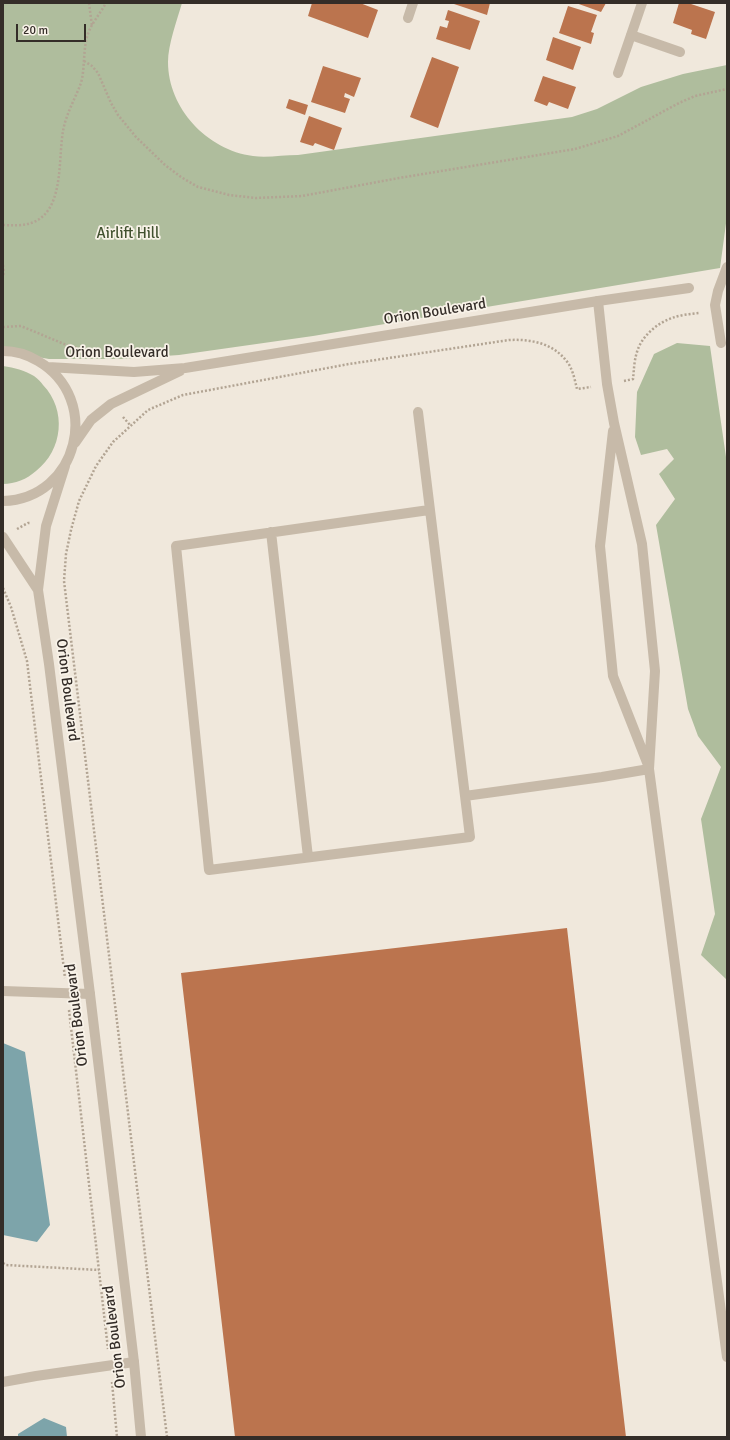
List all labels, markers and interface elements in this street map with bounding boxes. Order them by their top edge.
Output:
scale bar [18,16,88,42]
text: 20 m [23,23,48,38]
park label: Airlift Hill [97,225,159,243]
street label: Orion Boulevard [383,295,487,329]
street label: Orion Boulevard [65,344,169,362]
street label: Orion Boulevard [52,638,82,742]
street label: Orion Boulevard [62,963,92,1067]
street label: Orion Boulevard [100,1285,130,1389]

